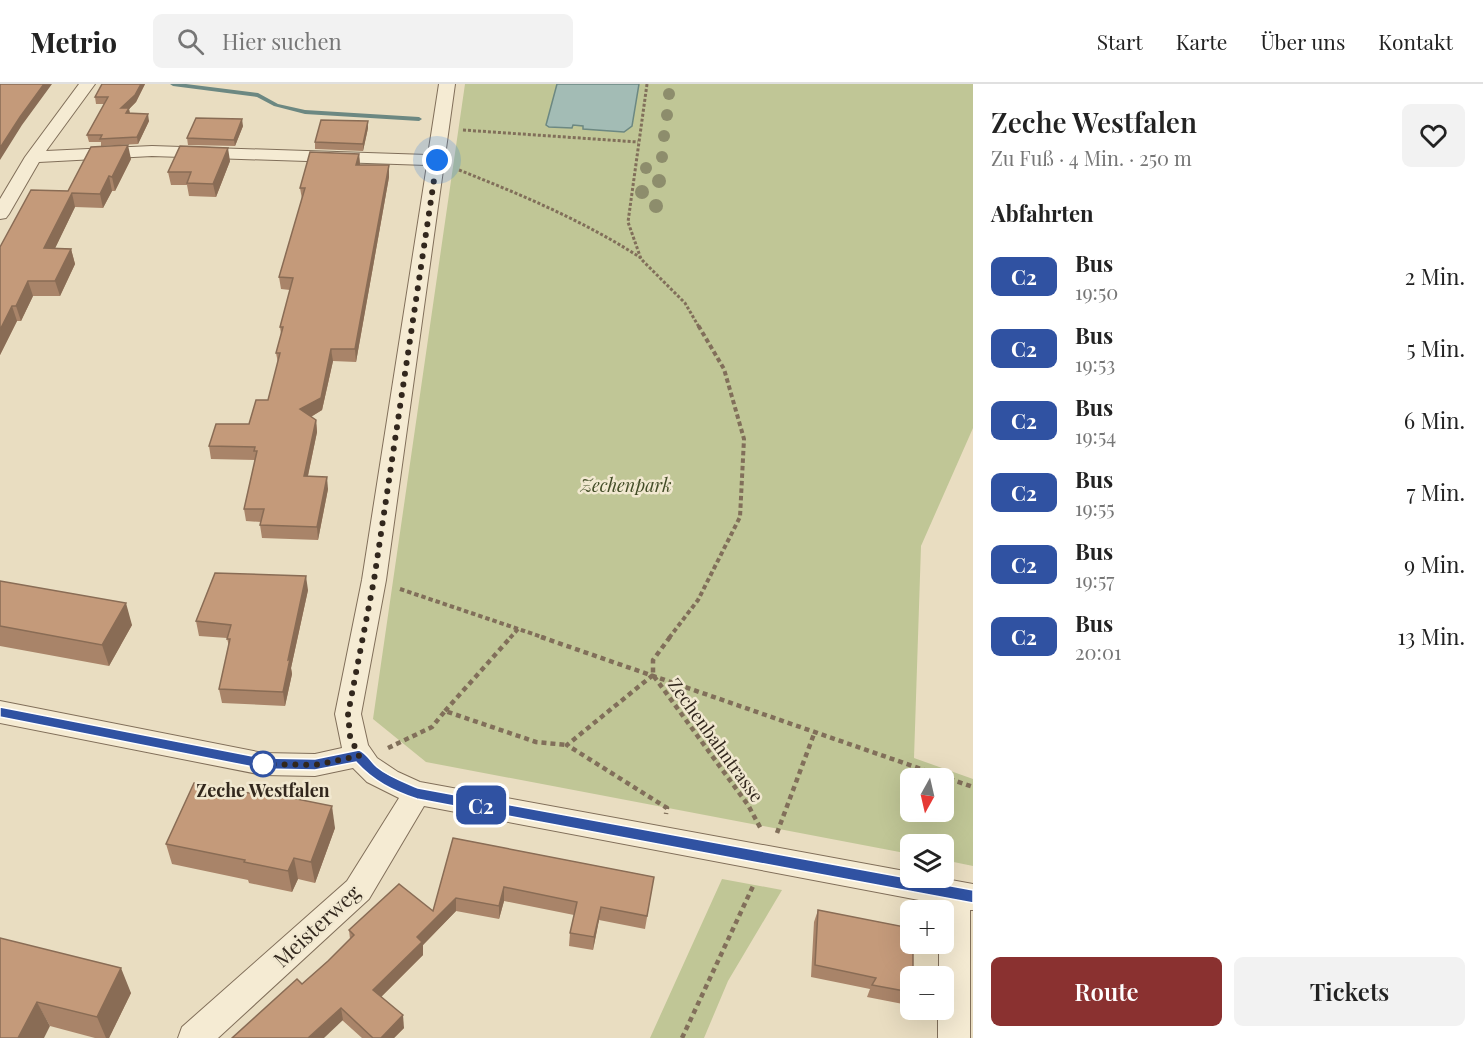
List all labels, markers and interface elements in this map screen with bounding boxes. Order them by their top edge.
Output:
search box [153,14,573,68]
text: Metrio [30,23,117,60]
icon: search [174,25,207,58]
text: Hier suchen [222,26,342,56]
text: Start [1097,27,1143,55]
text: Karte [1176,27,1227,55]
text: Über uns [1260,27,1345,55]
text: Kontakt [1378,27,1453,55]
text: Zeche Westfalen [991,103,1197,140]
button: heart [1402,104,1465,167]
text: Zu Fuß · 4 Min. · 250 m [991,144,1192,171]
your location [422,145,452,175]
text: Abfahrten [991,198,1094,228]
text: Bus [1075,248,1113,278]
text: 2 Min. [1405,261,1465,291]
text: C2 [1011,262,1037,290]
text: 19:50 [1075,278,1118,305]
text: Bus [1075,320,1113,350]
text: 5 Min. [1406,333,1465,363]
text: C2 [1011,334,1037,362]
text: 19:53 [1075,350,1115,377]
text: Bus [1075,392,1113,422]
text: 6 Min. [1404,405,1465,435]
text: C2 [1011,406,1037,434]
text: 19:54 [1075,422,1116,449]
text: Bus [1075,464,1113,494]
park label: Zechenpark [579,473,672,497]
text: 7 Min. [1407,477,1465,507]
text: C2 [1011,478,1037,506]
text: 19:55 [1075,494,1115,521]
text: Bus [1075,536,1113,566]
text: 9 Min. [1404,549,1465,579]
text: C2 [1011,550,1037,578]
text: 19:57 [1075,566,1114,593]
text: Bus [1075,608,1113,638]
text: 13 Min. [1398,621,1465,651]
text: C2 [1011,622,1037,650]
text: 20:01 [1075,638,1121,665]
street label: Zechenbahntrasse [663,673,769,807]
marker: Zeche Westfalen [250,751,276,777]
north arrow [900,768,954,822]
map controls [900,768,954,1020]
place label: Zeche Westfalen [196,778,330,802]
line badge: C2 [454,786,508,824]
text: C2 [468,791,494,819]
button: layers [900,834,954,888]
street label: Meisterweg [267,878,365,972]
button: + [900,900,954,954]
button: Route [991,957,1222,1026]
button: Tickets [1234,957,1465,1026]
button: − [900,966,954,1020]

